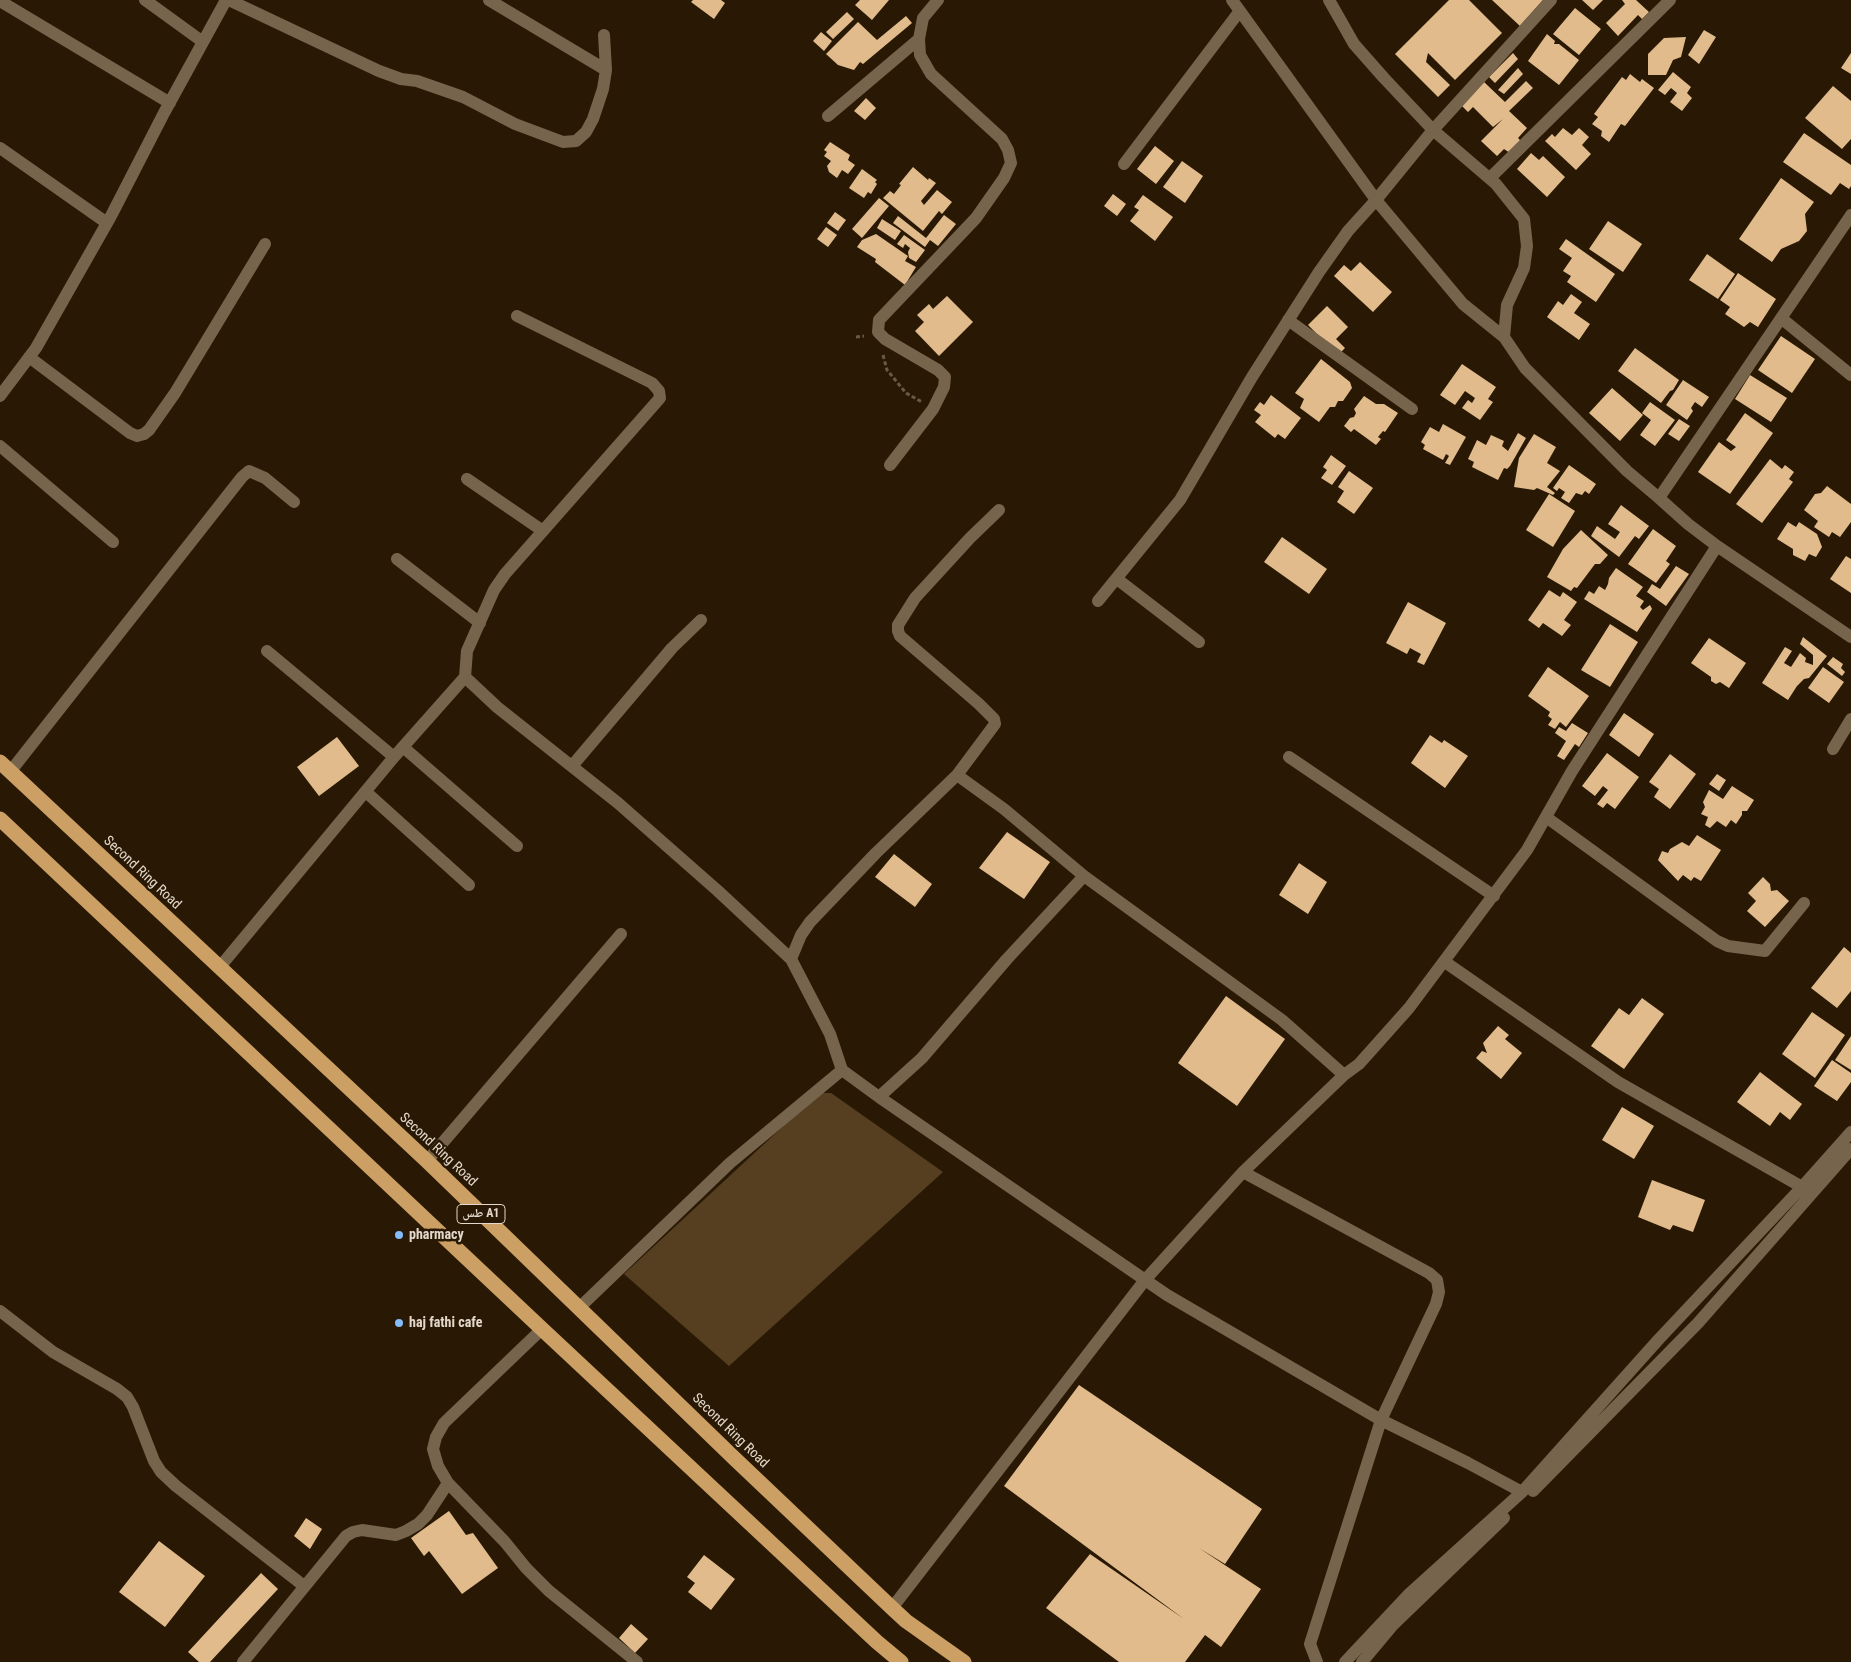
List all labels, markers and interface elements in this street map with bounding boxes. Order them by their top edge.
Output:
street label: Second Ring Road [100,833,184,913]
street label: Second Ring Road [396,1110,480,1190]
road number: طس A1 [457,1204,505,1224]
place label: pharmacy [409,1227,464,1243]
marker: pharmacy [393,1229,405,1241]
place label: haj fathi cafe [409,1315,482,1331]
marker: haj fathi cafe [393,1317,405,1329]
street label: Second Ring Road [688,1390,772,1472]

